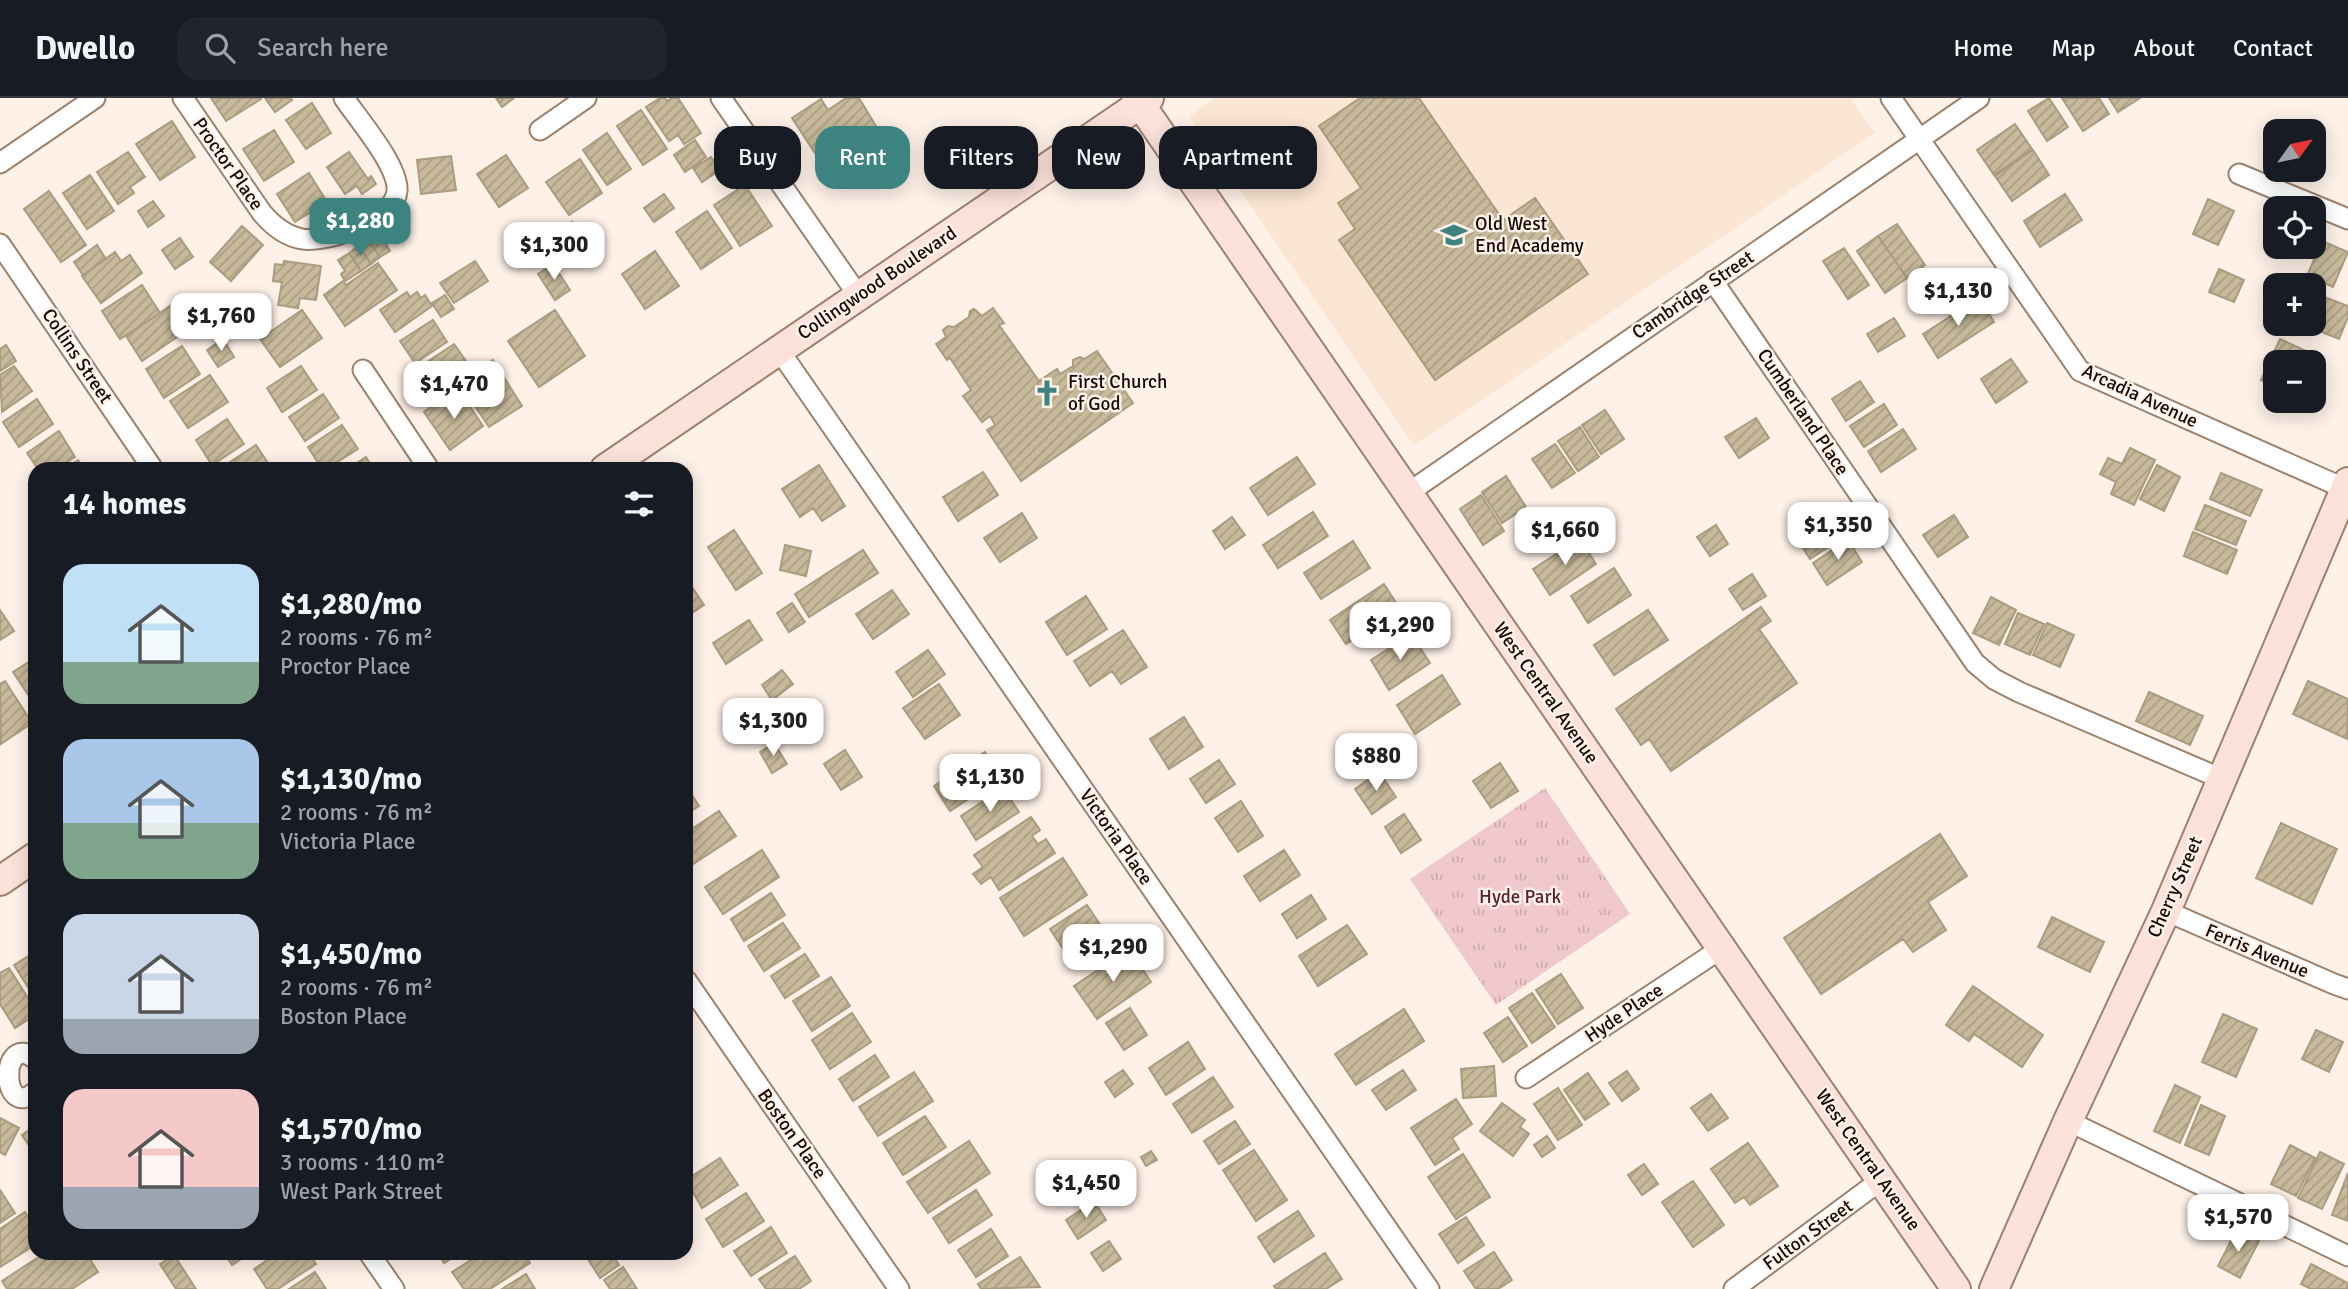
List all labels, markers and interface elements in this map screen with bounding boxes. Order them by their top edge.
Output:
search box [177,17,667,80]
text: Dwello [35,28,135,69]
icon: search [201,29,239,67]
text: Search here [257,32,388,64]
text: Home [1953,33,2013,63]
text: Map [2051,33,2096,63]
text: About [2134,33,2195,63]
text: Contact [2233,33,2313,63]
street label: Proctor Place [187,113,269,215]
north arrow [2263,119,2326,182]
map controls [2263,119,2326,413]
chip: Buy [714,126,801,189]
chip: Rent [815,126,910,189]
chip: Filters [924,126,1038,189]
chip: New [1052,126,1145,189]
chip: Apartment [1159,126,1317,189]
button: locate [2263,196,2326,259]
pin: $1,280 [303,198,417,258]
text: $1,280 [326,206,394,235]
place label: Old West End Academy [1475,212,1584,258]
school or university icon: Old West End Academy [1439,220,1469,250]
street label: Collingwood Boulevard [793,221,961,345]
pin: $1,300 [497,222,611,282]
text: $1,300 [520,230,588,259]
street label: Cambridge Street [1627,245,1759,345]
pin: $1,130 [1901,268,2015,328]
button: + [2263,273,2326,336]
text: $1,130 [1924,276,1992,305]
pin: $1,760 [164,294,278,353]
text: $1,760 [187,301,255,330]
street label: Collins Street [36,304,118,408]
street label: Cumberland Place [1752,344,1854,480]
button: − [2263,350,2326,413]
street label: Arcadia Avenue [2078,359,2202,433]
pin: $1,470 [397,362,511,421]
text: $1,470 [420,369,488,398]
place label: First Church of God [1068,370,1167,416]
church icon: First Church of God [1032,378,1062,408]
icon: filters [620,485,658,523]
text: 14 homes [63,486,186,523]
pin: $1,350 [1781,503,1895,562]
pin: $1,660 [1508,508,1622,567]
text: $1,350 [1804,510,1872,539]
text: $1,660 [1531,515,1599,544]
text: $1,280/mo [280,586,422,623]
icon: home [119,592,203,676]
pin: $1,290 [1343,602,1457,662]
text: $1,290 [1366,610,1434,639]
street label: West Central Avenue [1488,617,1604,769]
text: 2 rooms · 76 m² [280,623,433,652]
text: Proctor Place [280,652,410,681]
pin: $1,300 [716,698,830,758]
text: $1,300 [739,706,807,735]
pin: $880 [1335,734,1417,793]
text: $880 [1351,741,1401,770]
pin: $1,130 [933,754,1047,814]
text: $1,130/mo [280,761,422,798]
text: $1,130 [956,762,1024,791]
icon: home [119,767,203,851]
street label: Victoria Place [1074,784,1158,890]
text: 2 rooms · 76 m² [280,798,433,827]
text: Victoria Place [280,827,416,856]
street label: Cherry Street [2142,832,2208,941]
park label: Hyde Park [1479,885,1561,909]
street label: Ferris Avenue [2202,918,2312,984]
pin: $1,290 [1056,924,1170,984]
text: $1,290 [1079,932,1147,961]
text: $1,450/mo [280,936,422,973]
icon: home [119,942,203,1026]
text: 2 rooms · 76 m² [280,973,433,1002]
street label: Hyde Place [1580,978,1668,1048]
text: Boston Place [280,1002,407,1031]
street label: Boston Place [752,1084,832,1184]
street label: West Central Avenue [1810,1084,1926,1236]
text: $1,570/mo [280,1111,422,1148]
icon: home [119,1117,203,1201]
text: 3 rooms · 110 m² [280,1148,445,1177]
pin: $1,450 [1029,1160,1143,1220]
text: $1,450 [1052,1168,1120,1197]
text: West Park Street [280,1177,443,1206]
street label: Fulton Street [1758,1194,1858,1276]
pin: $1,570 [2181,1194,2295,1254]
text: $1,570 [2204,1202,2272,1231]

